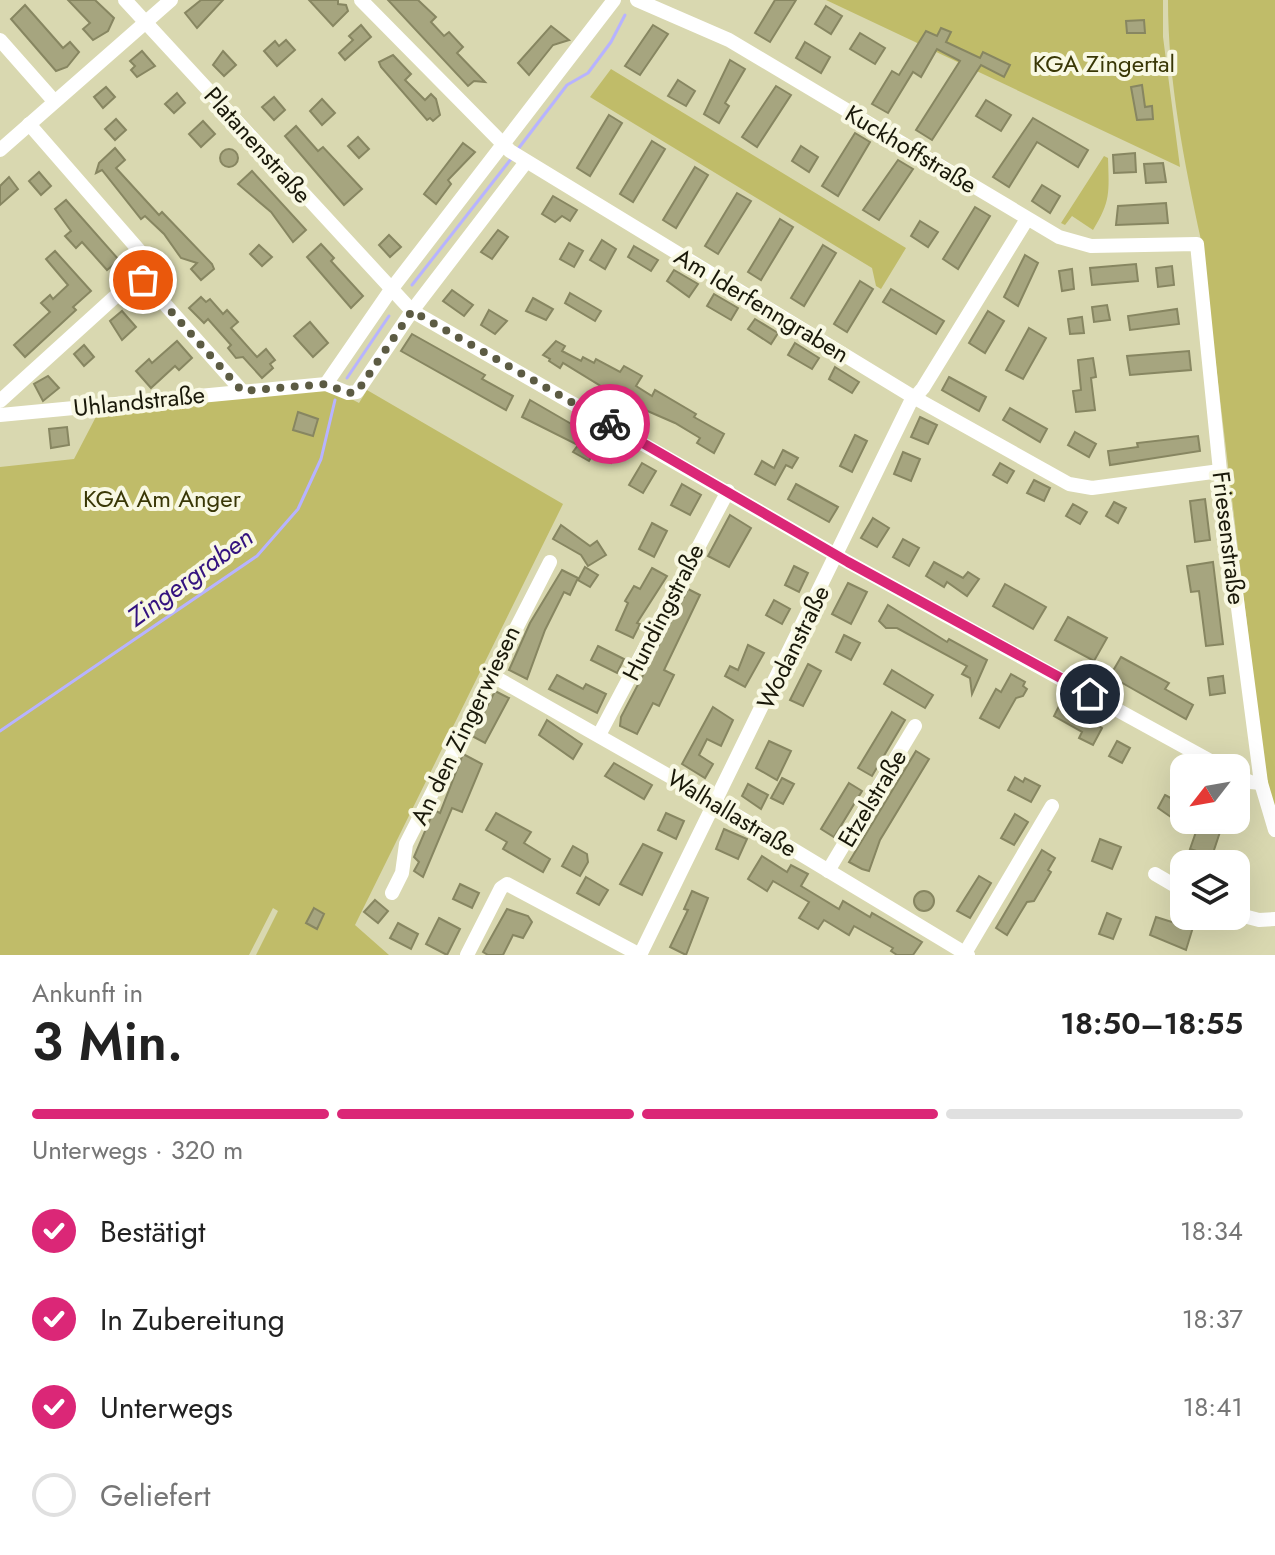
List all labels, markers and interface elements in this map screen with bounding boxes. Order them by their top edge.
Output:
park label: KGA Zingertal [1033,46,1175,81]
street label: Platanenstraße [196,79,320,211]
street label: Kuckhoffstraße [839,96,983,202]
street label: Am Iderfenngraben [668,239,856,371]
pin [109,246,177,314]
icon: bag [121,258,165,302]
street label: Uhlandstraße [71,377,207,425]
courier [570,384,650,464]
icon: bike [588,402,632,446]
street label: Friesenstraße [1203,469,1255,607]
park label: KGA Am Anger [83,481,242,516]
water label: Zingergraben [118,518,261,636]
street label: Hundingstraße [613,537,713,687]
street label: Wodanstraße [748,579,838,715]
street label: An den Zingerwiesen [401,619,529,831]
pin [1056,660,1124,728]
icon: home [1068,672,1112,716]
street label: Etzelstraße [829,742,915,854]
north arrow [1170,754,1250,834]
map controls [1170,754,1250,930]
street label: Walhallastraße [660,760,804,866]
button: layers [1170,850,1250,930]
text: Ankunft in [32,974,143,1012]
text: 18:50–18:55 [1060,1002,1243,1045]
text: 3 Min. [32,1004,183,1080]
text: Unterwegs · 320 m [32,1131,243,1169]
icon: check [32,1209,76,1253]
text: Bestätigt [100,1210,205,1253]
text: 18:34 [1180,1212,1243,1250]
icon: check [32,1297,76,1341]
text: In Zubereitung [100,1298,285,1341]
text: 18:37 [1182,1300,1243,1338]
icon: check [32,1385,76,1429]
text: Unterwegs [100,1386,233,1429]
text: 18:41 [1182,1388,1243,1426]
text: Geliefert [100,1474,210,1517]

